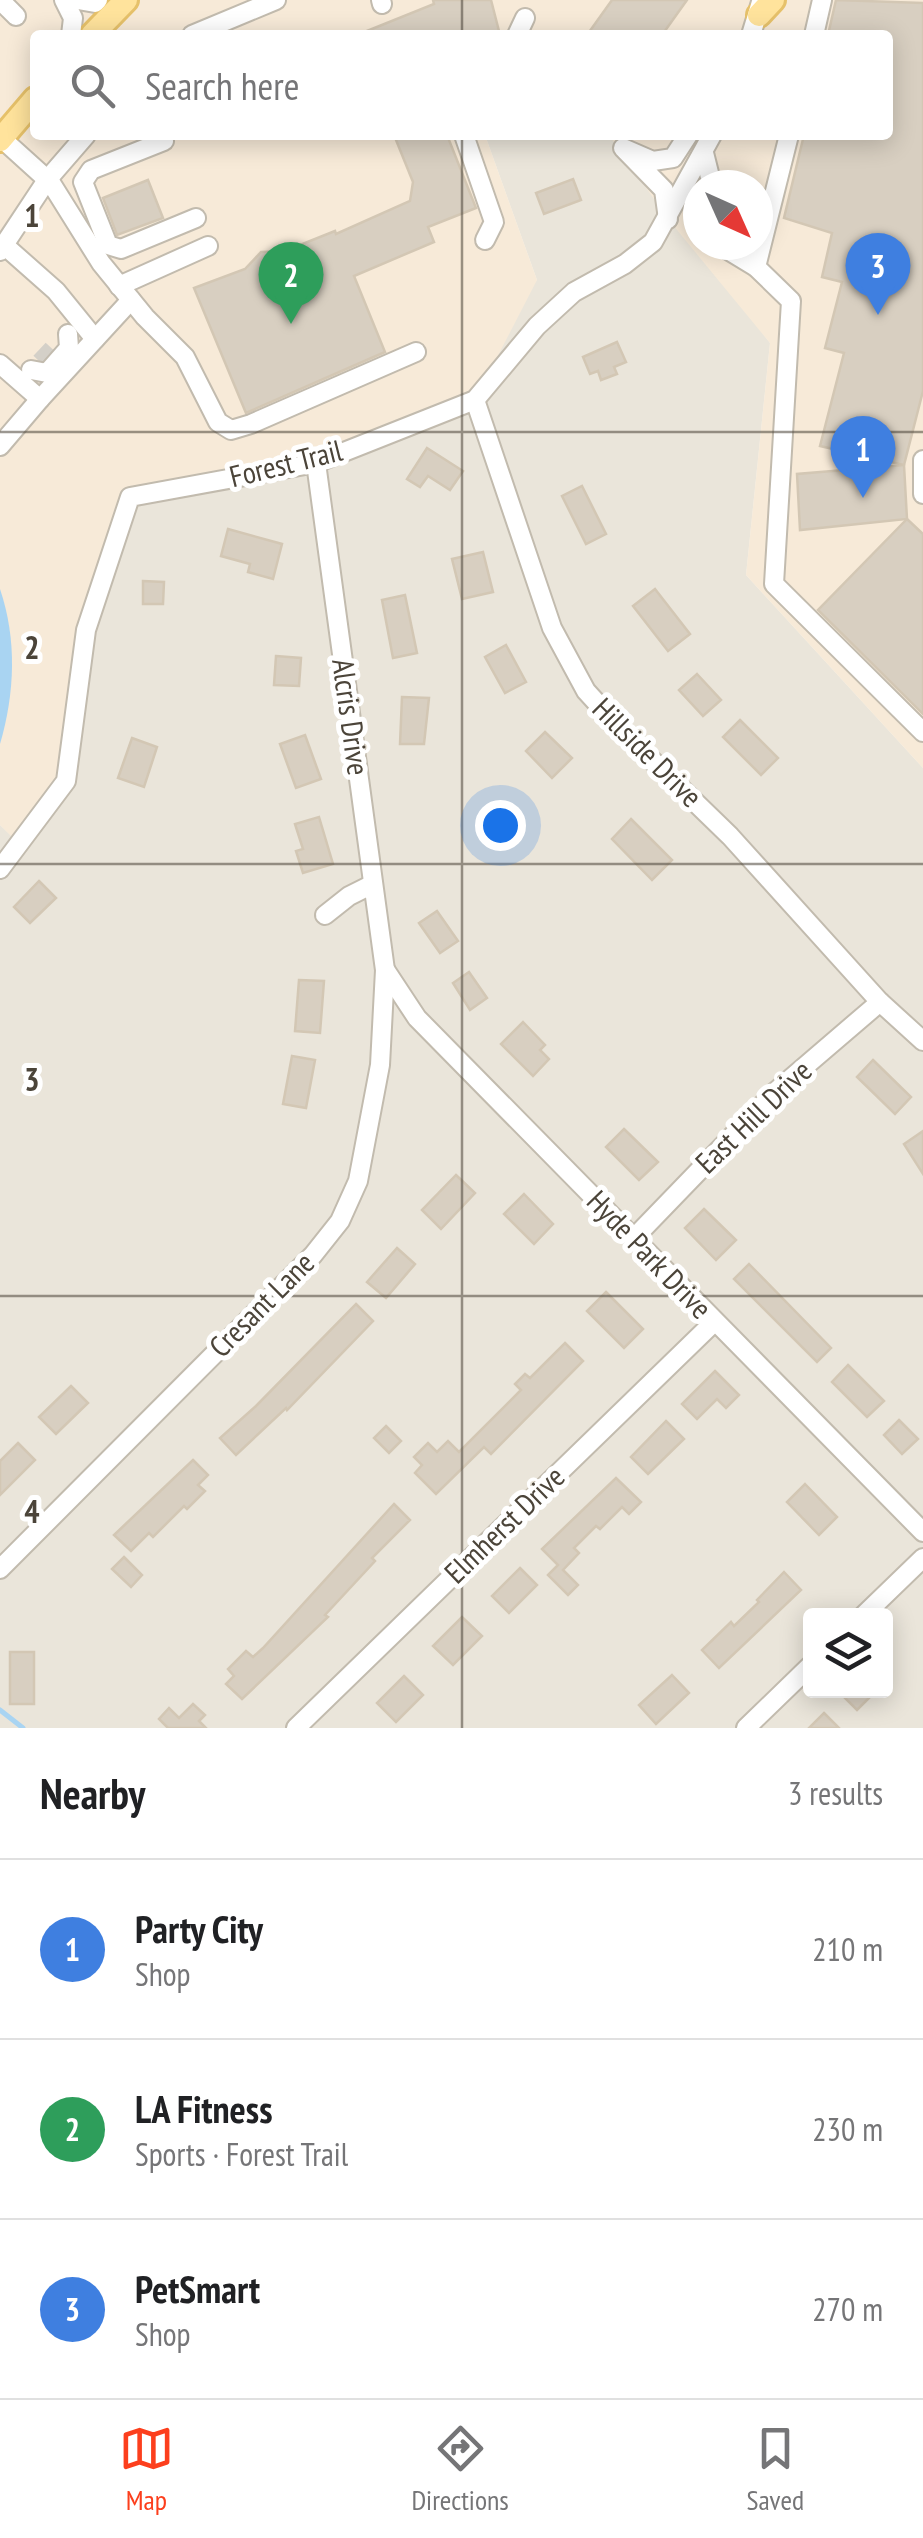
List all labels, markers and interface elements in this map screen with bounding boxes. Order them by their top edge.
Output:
search box [30,30,893,140]
icon: search [65,58,120,113]
text: Search here [145,61,299,110]
north arrow [683,170,773,260]
text: 1 [24,194,40,236]
pin: 3 [846,232,910,315]
pin: 2 [258,242,324,324]
pin: 1 [830,416,896,498]
street label: Forest Trail [225,430,346,495]
text: 2 [24,626,40,668]
street label: Alcris Drive [324,656,379,778]
street label: Hillside Drive [585,689,711,815]
your location [475,800,526,851]
street label: East Hill Drive [687,1051,819,1181]
text: 3 [24,1058,40,1100]
street label: Hyde Park Drive [579,1181,721,1326]
street label: Cresant Lane [200,1243,322,1365]
street label: Elmherst Drive [436,1457,572,1591]
text: 4 [24,1490,40,1532]
map controls [803,1608,893,1698]
button: layers [803,1608,893,1698]
text: Nearby [40,1766,145,1821]
text: 3 results [788,1772,883,1814]
text: Party City [135,1904,263,1953]
text: 1 [65,1928,80,1970]
text: 210 m [812,1928,883,1970]
text: Shop [135,1953,191,1995]
text: LA Fitness [135,2084,272,2133]
text: 2 [65,2108,80,2150]
text: 230 m [812,2108,883,2150]
text: Sports · Forest Trail [135,2133,348,2175]
text: PetSmart [135,2264,260,2313]
text: 3 [65,2288,80,2330]
text: 270 m [812,2288,883,2330]
text: Shop [135,2313,191,2355]
tab: Map [119,2421,174,2518]
tab: Directions [411,2421,509,2518]
tab: Saved [746,2421,804,2518]

